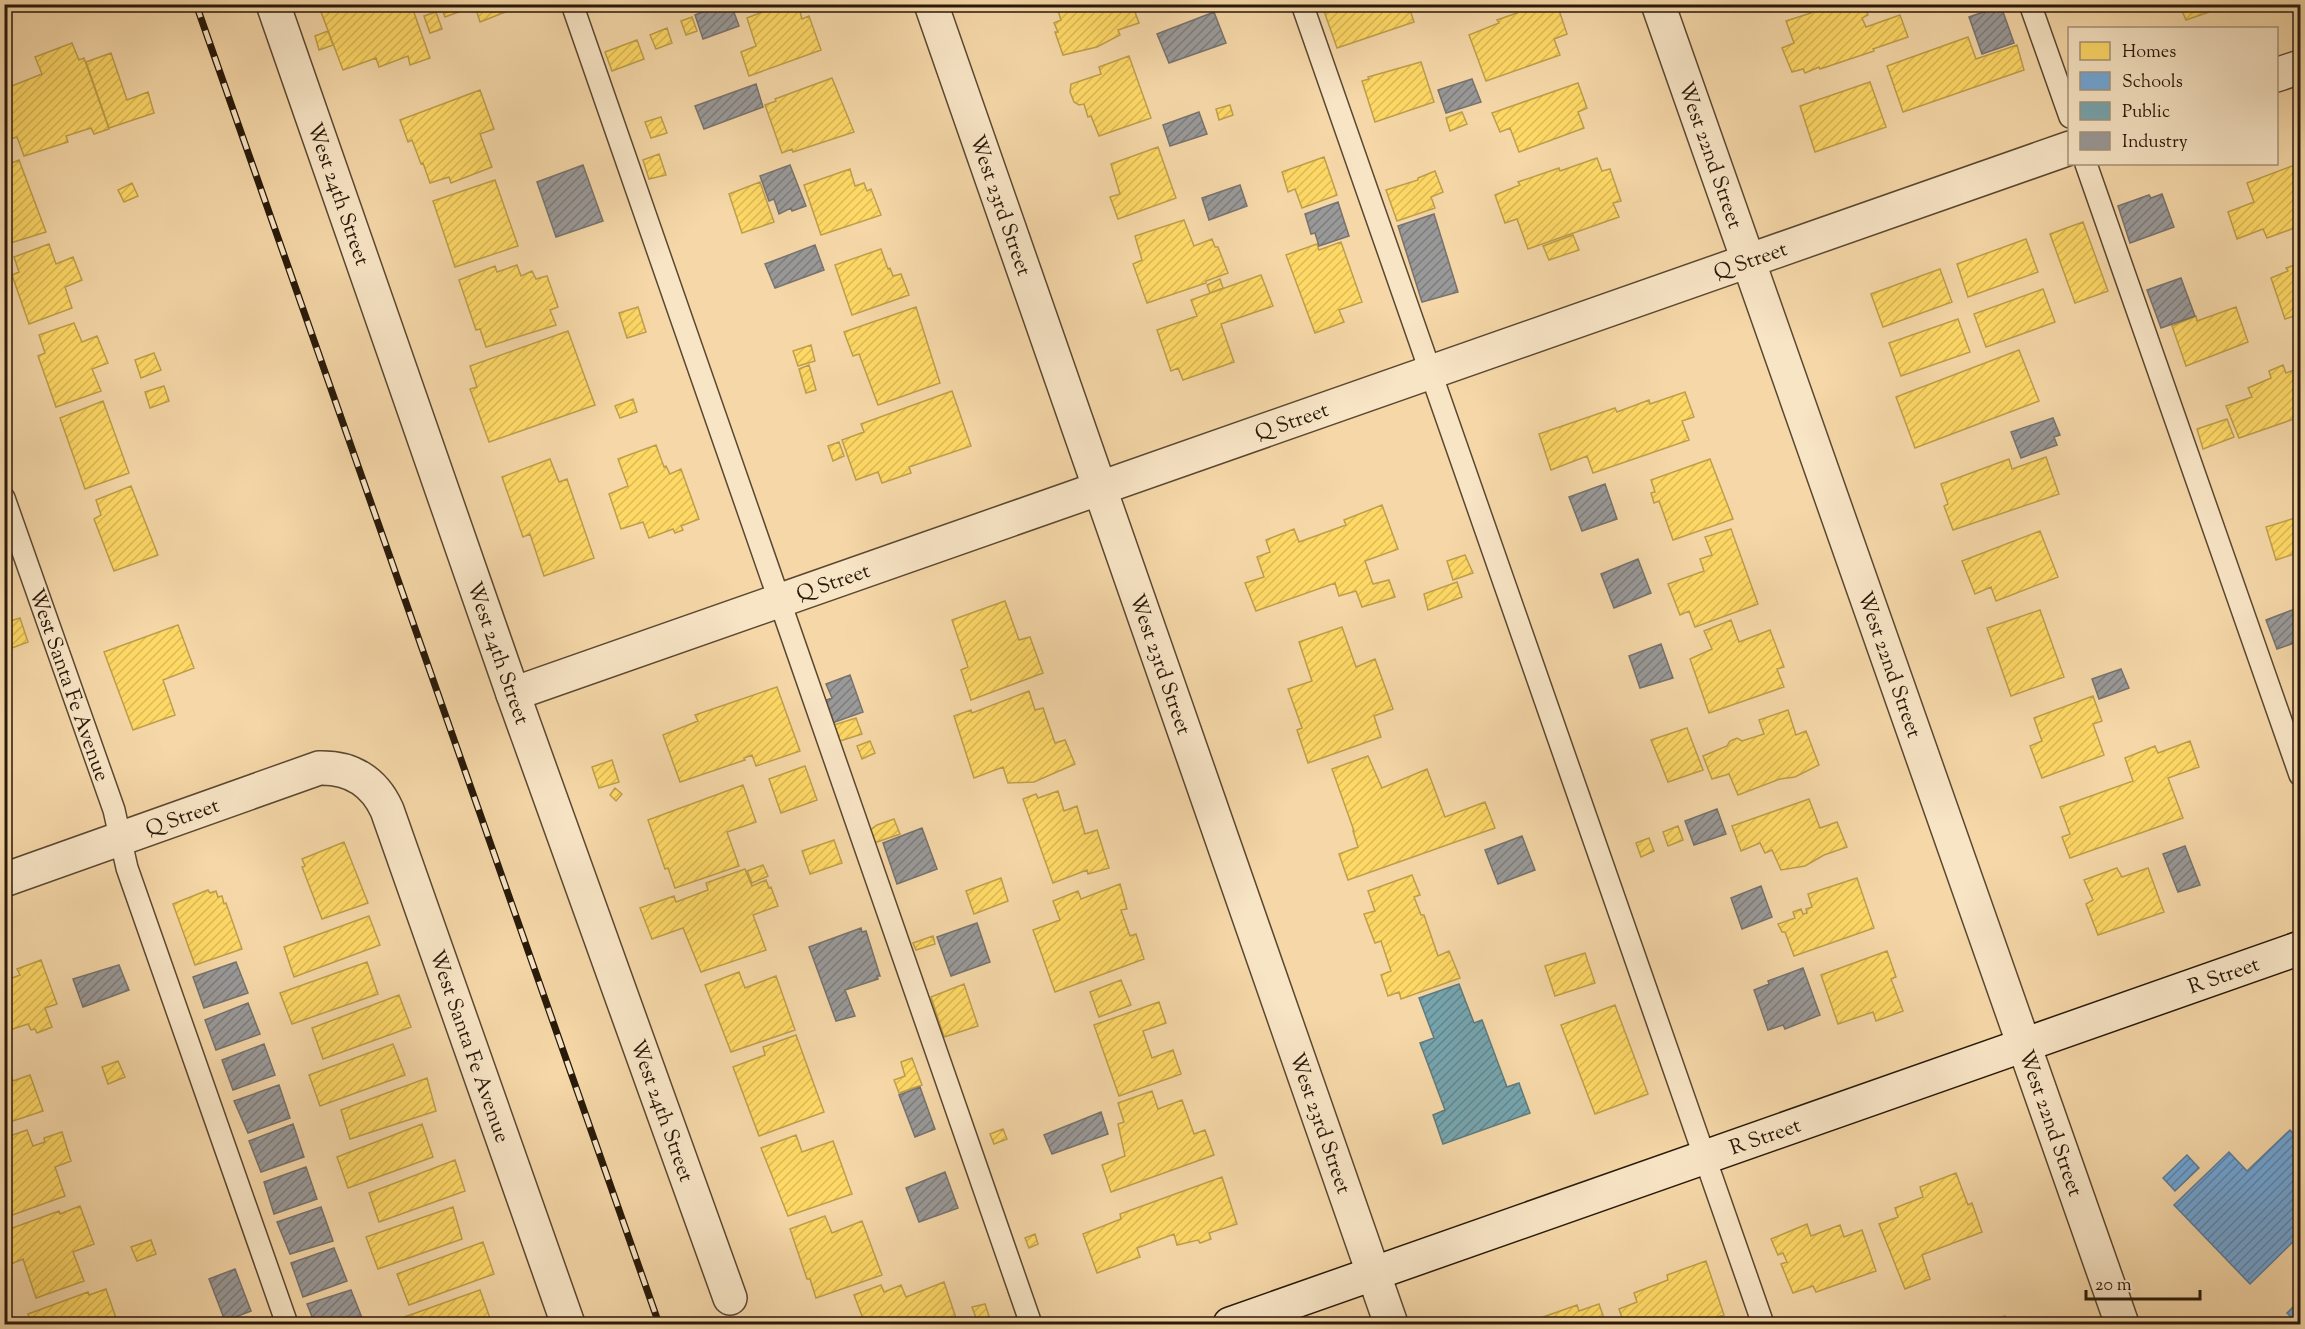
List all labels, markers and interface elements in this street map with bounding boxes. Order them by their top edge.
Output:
legend [2068,27,2278,165]
text: Homes [2122,40,2176,66]
text: Schools [2122,70,2183,96]
street label: West 22nd Street [1670,78,1749,233]
text: Public [2122,100,2170,126]
street label: West 24th Street [298,119,376,270]
text: Industry [2122,130,2188,156]
street label: West 23rd Street [961,131,1038,280]
street label: Q Street [1710,235,1792,289]
street label: Q Street [1251,396,1333,450]
street label: Q Street [793,557,875,610]
street label: West 24th Street [458,578,536,729]
street label: West Santa Fe Avenue [20,585,116,786]
street label: West 22nd Street [1849,588,1928,742]
street label: West 23rd Street [1121,590,1198,739]
street label: Q Street [142,792,224,845]
street label: West Santa Fe Avenue [420,946,516,1147]
street label: R Street [2184,950,2264,1003]
street label: West 24th Street [621,1036,700,1186]
street label: West 22nd Street [2010,1046,2089,1201]
street label: West 23rd Street [1281,1049,1358,1198]
street label: R Street [1726,1112,1805,1164]
scale bar [2086,1263,2200,1301]
text: 20 m [2095,1273,2132,1299]

